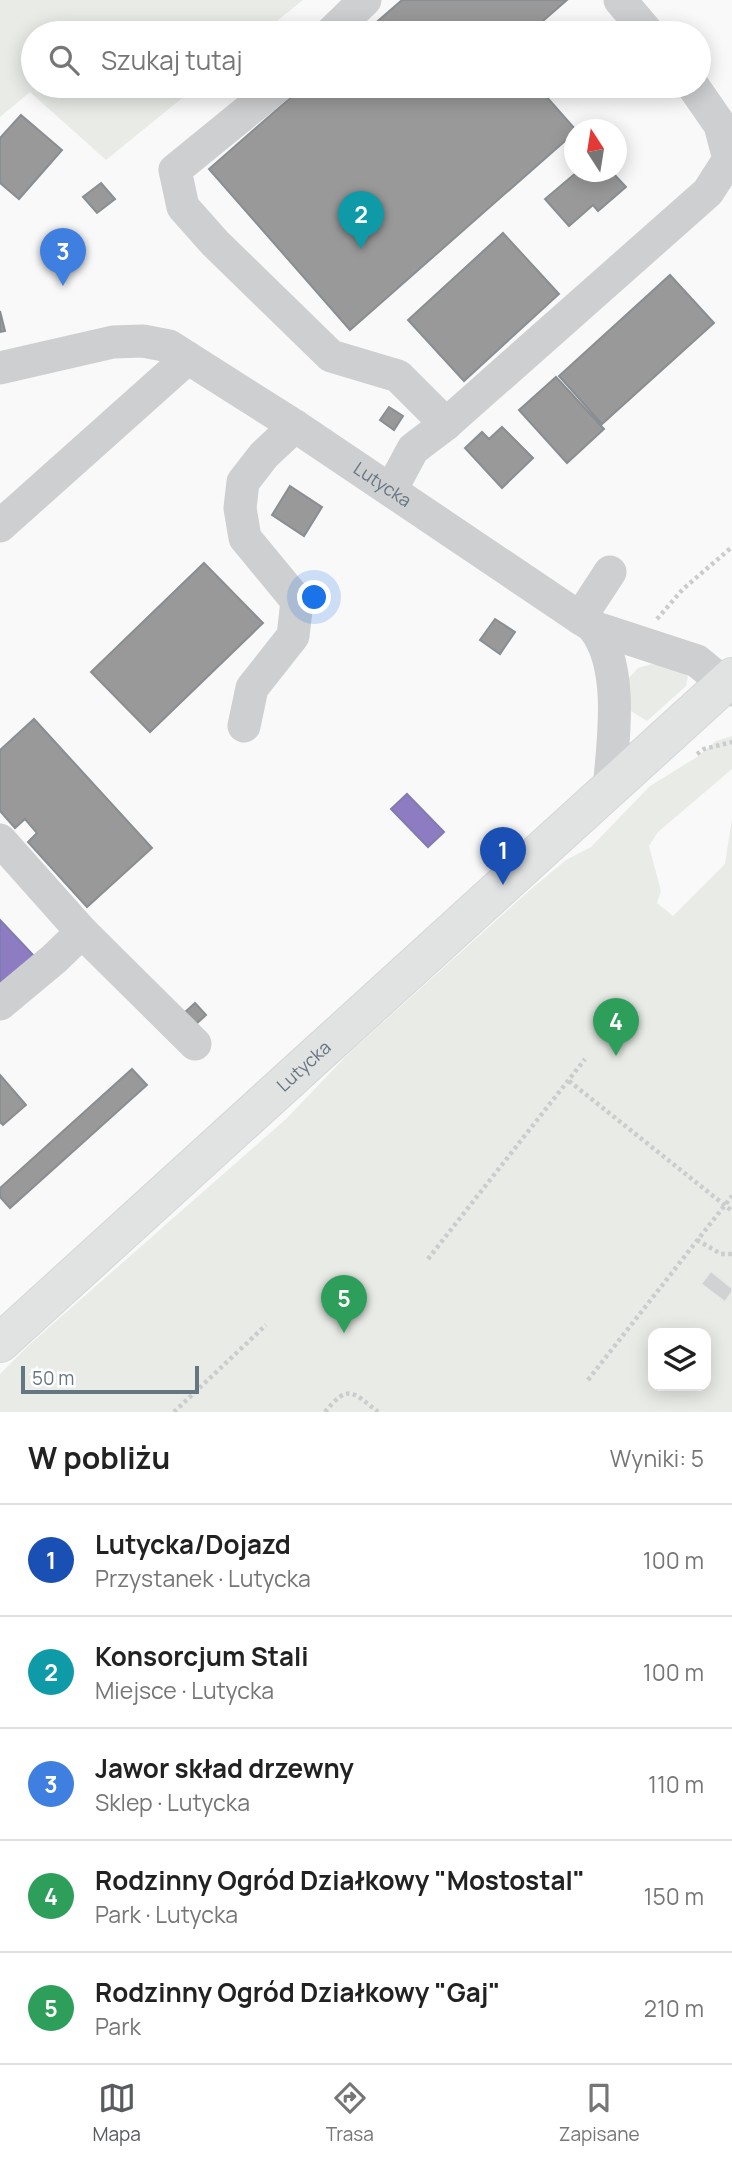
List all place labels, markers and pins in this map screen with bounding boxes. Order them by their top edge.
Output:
pin: 2 [338,191,384,249]
pin: 3 [40,228,86,286]
pin: 1 [480,827,526,885]
pin: 4 [593,998,639,1056]
pin: 5 [321,1275,367,1333]

